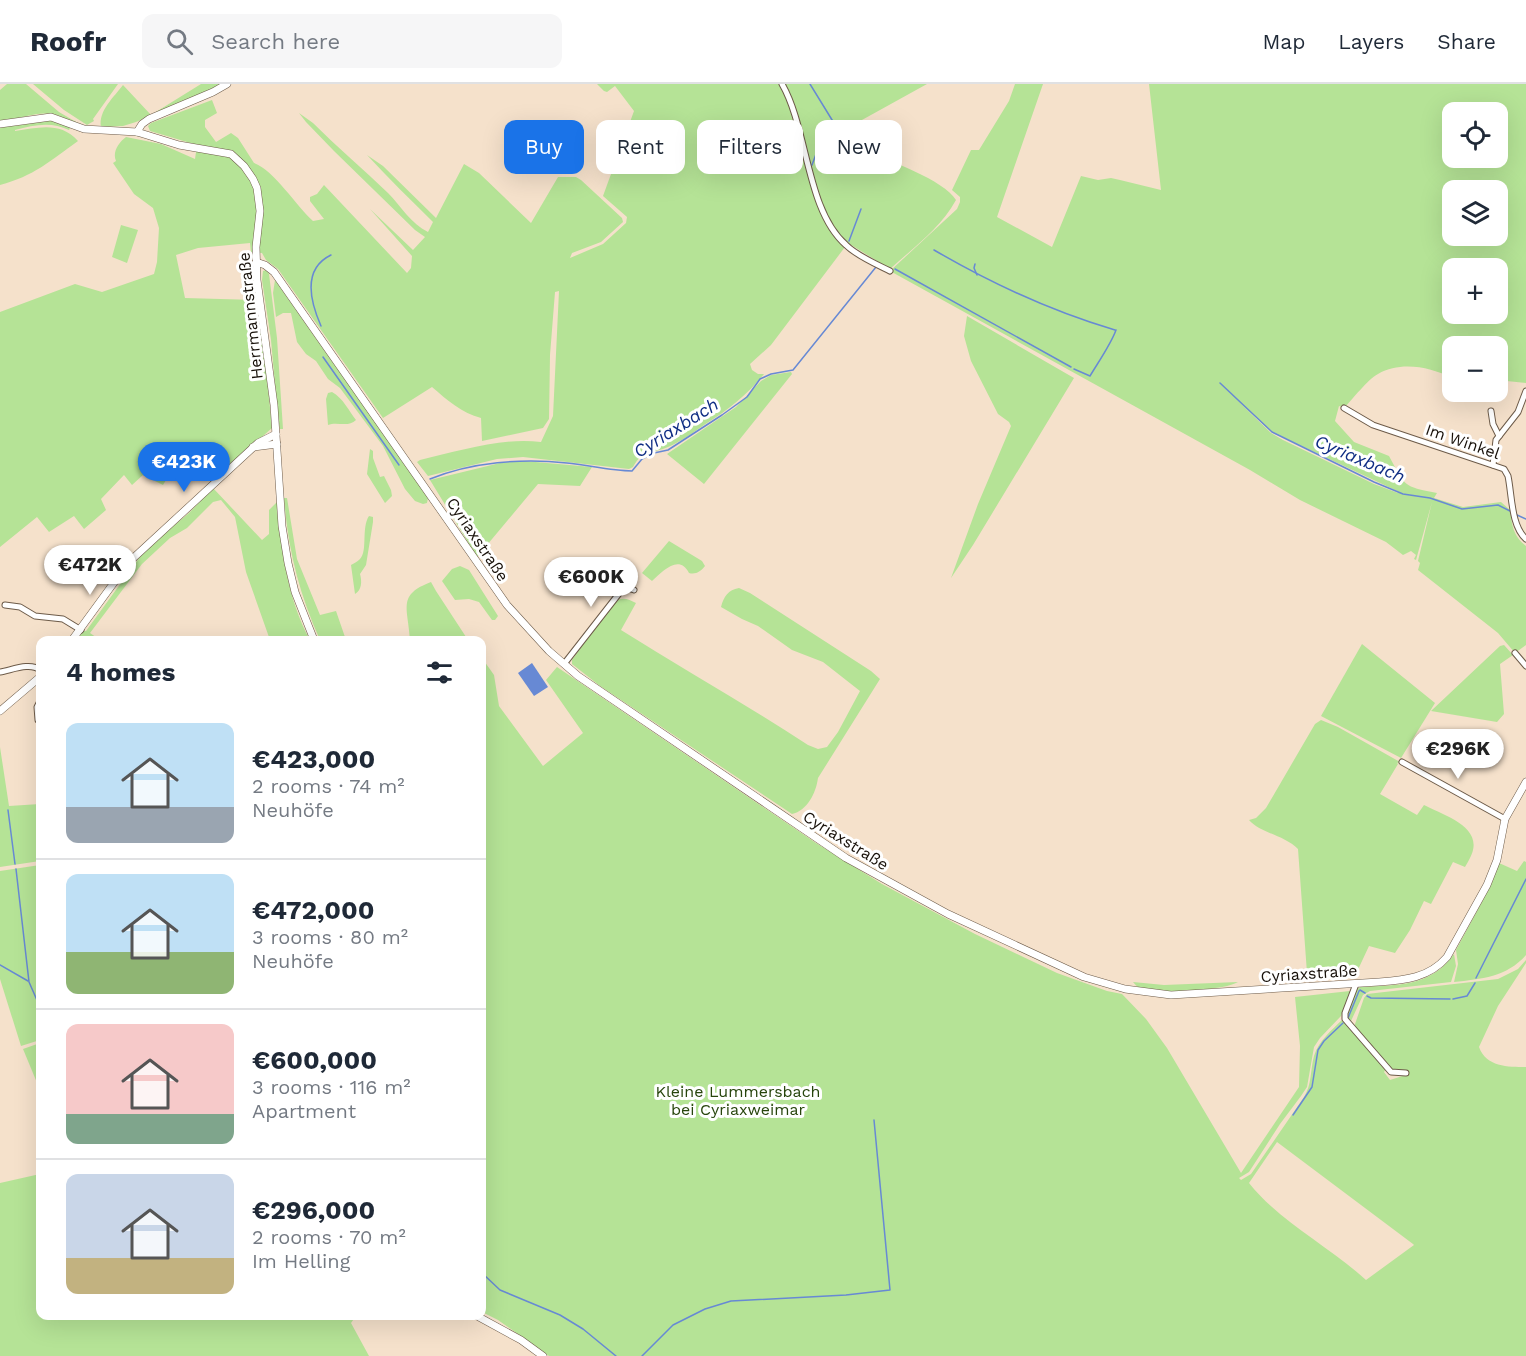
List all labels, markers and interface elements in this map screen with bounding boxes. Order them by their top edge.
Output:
search box [142,14,562,68]
text: Roofr [30,25,106,58]
icon: search [163,25,196,58]
text: Search here [211,29,340,54]
text: Map [1262,29,1305,54]
text: Layers [1338,29,1404,54]
text: Share [1437,29,1496,54]
map controls [1442,102,1508,402]
button: locate [1442,102,1508,168]
chip: Buy [504,120,584,174]
chip: Rent [596,120,685,174]
chip: Filters [697,120,803,174]
chip: New [815,120,902,174]
button: layers [1442,180,1508,246]
street label: Herrmannstraße [234,251,267,380]
button: + [1442,258,1508,324]
button: − [1442,336,1508,402]
water label: Cyriaxbach [629,393,722,462]
street label: Im Winkel [1423,420,1503,463]
water label: Cyriaxbach [1312,430,1408,487]
pin: €423K [142,442,226,493]
text: €423K [152,449,216,473]
street label: Cyriaxstraße [443,494,513,585]
pin: €472K [48,545,132,596]
text: €472K [58,552,122,576]
pin: €600K [549,557,633,608]
text: €600K [558,564,624,588]
icon: filters [423,656,456,689]
text: 4 homes [66,657,175,687]
pin: €296K [1416,729,1500,780]
text: €296K [1426,736,1490,760]
text: €423,000 [252,744,375,774]
icon: home [114,747,186,819]
text: 2 rooms · 74 m² [252,774,405,798]
text: Neuhöfe [252,798,334,822]
street label: Cyriaxstraße [800,807,892,874]
text: €472,000 [252,895,375,925]
icon: home [114,898,186,970]
text: 3 rooms · 80 m² [252,925,408,949]
text: Neuhöfe [252,949,334,973]
street label: Cyriaxstraße [1260,961,1358,986]
text: €600,000 [252,1045,377,1075]
icon: home [114,1048,186,1120]
text: 3 rooms · 116 m² [252,1075,411,1099]
park label: Kleine Lummersbach bei Cyriaxweimar [655,1082,821,1119]
text: Apartment [252,1099,356,1123]
text: €296,000 [252,1195,375,1225]
icon: home [114,1198,186,1270]
text: 2 rooms · 70 m² [252,1225,406,1249]
text: Im Helling [252,1249,350,1273]

